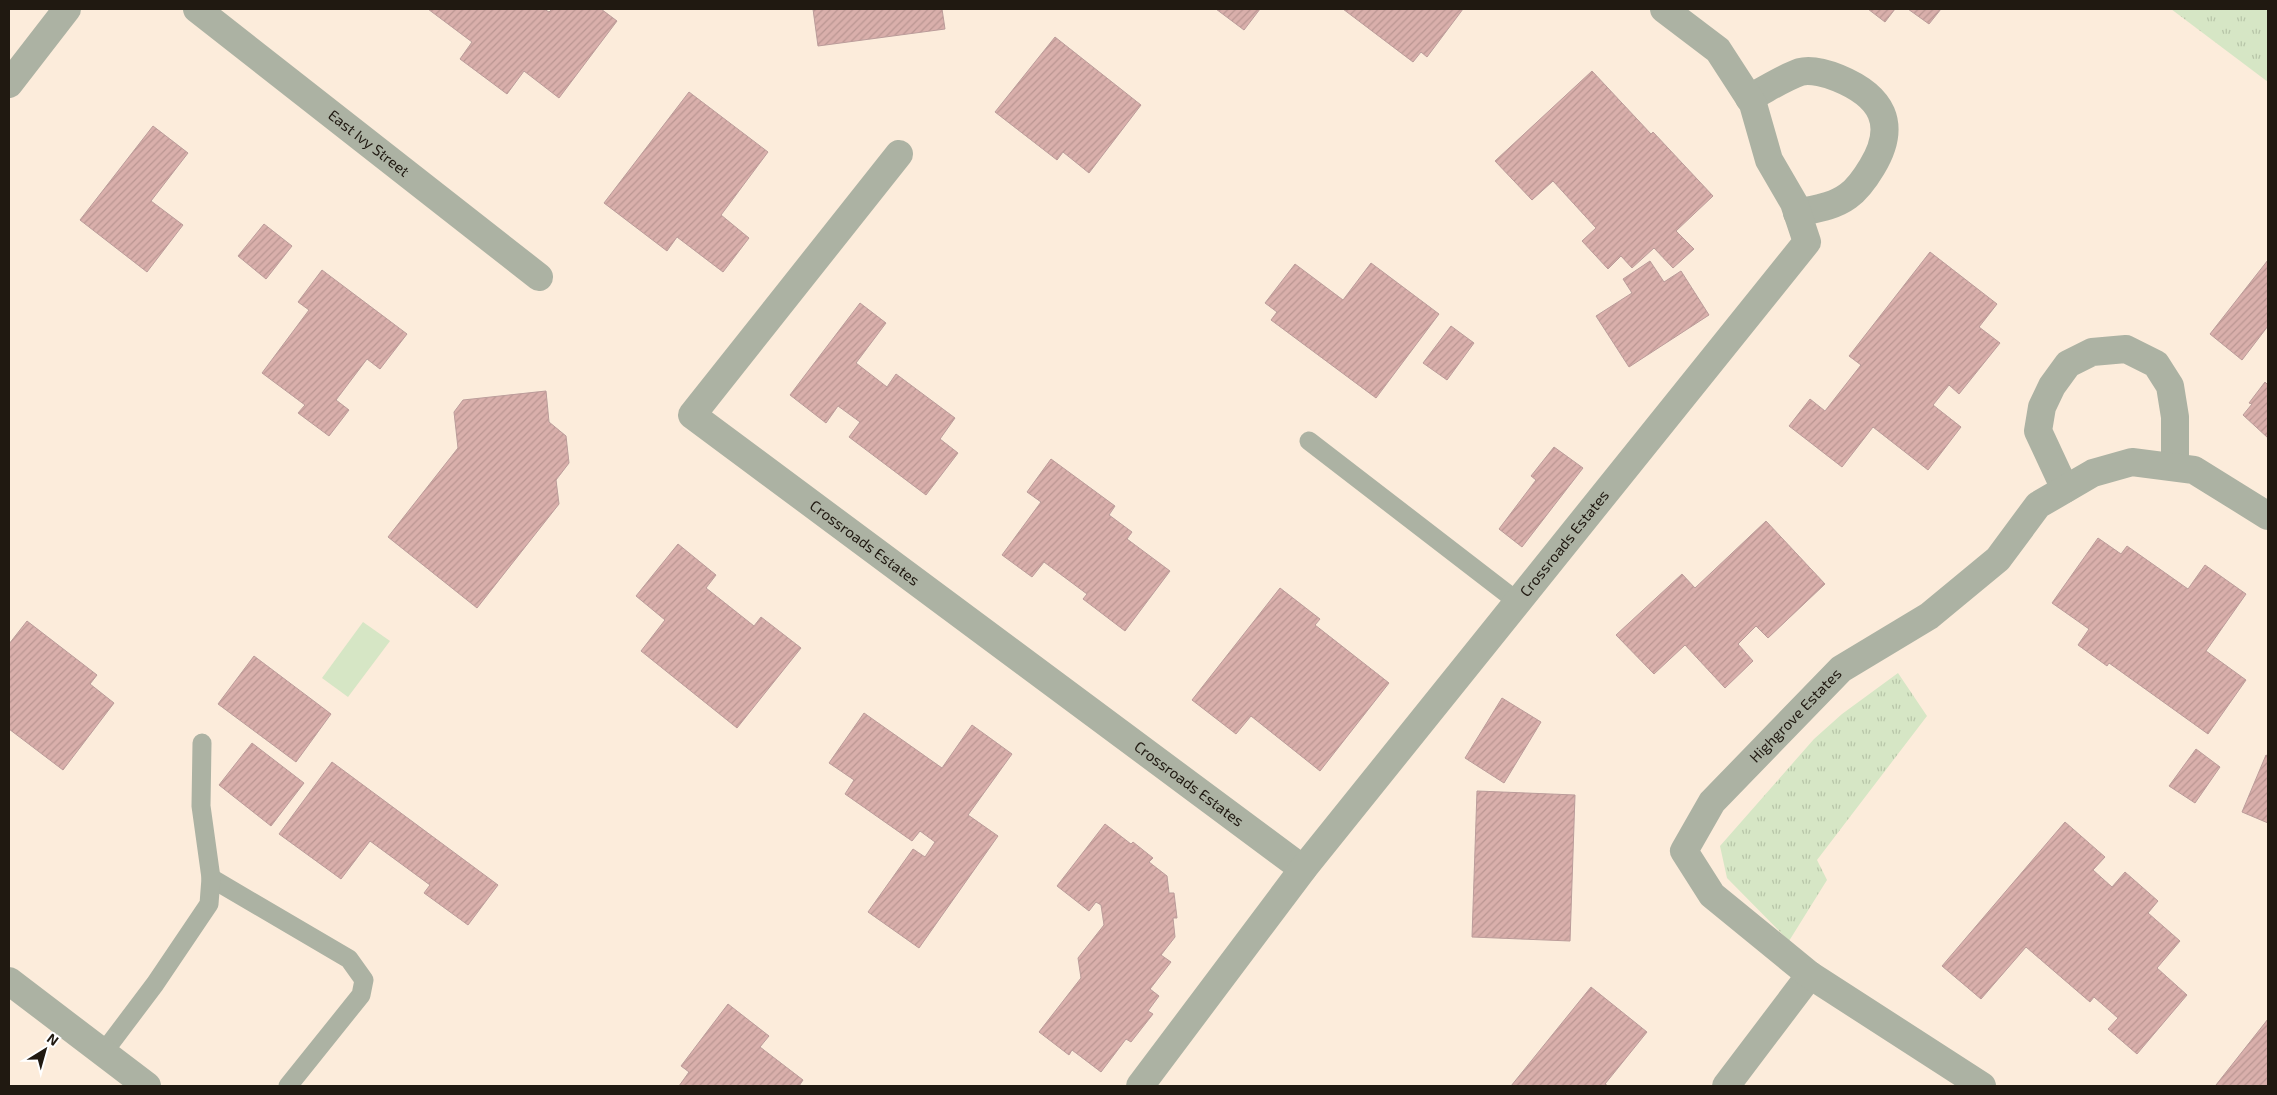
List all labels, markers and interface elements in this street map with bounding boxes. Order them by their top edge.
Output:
street label: East Ivy Street [325,105,414,180]
street label: Crossroads Estates [1516,486,1612,600]
street label: Crossroads Estates [807,496,923,589]
street label: Highgrove Estates [1745,664,1845,766]
street label: Crossroads Estates [1131,737,1248,830]
north arrow [20,1025,70,1075]
text: N [44,1029,62,1049]

